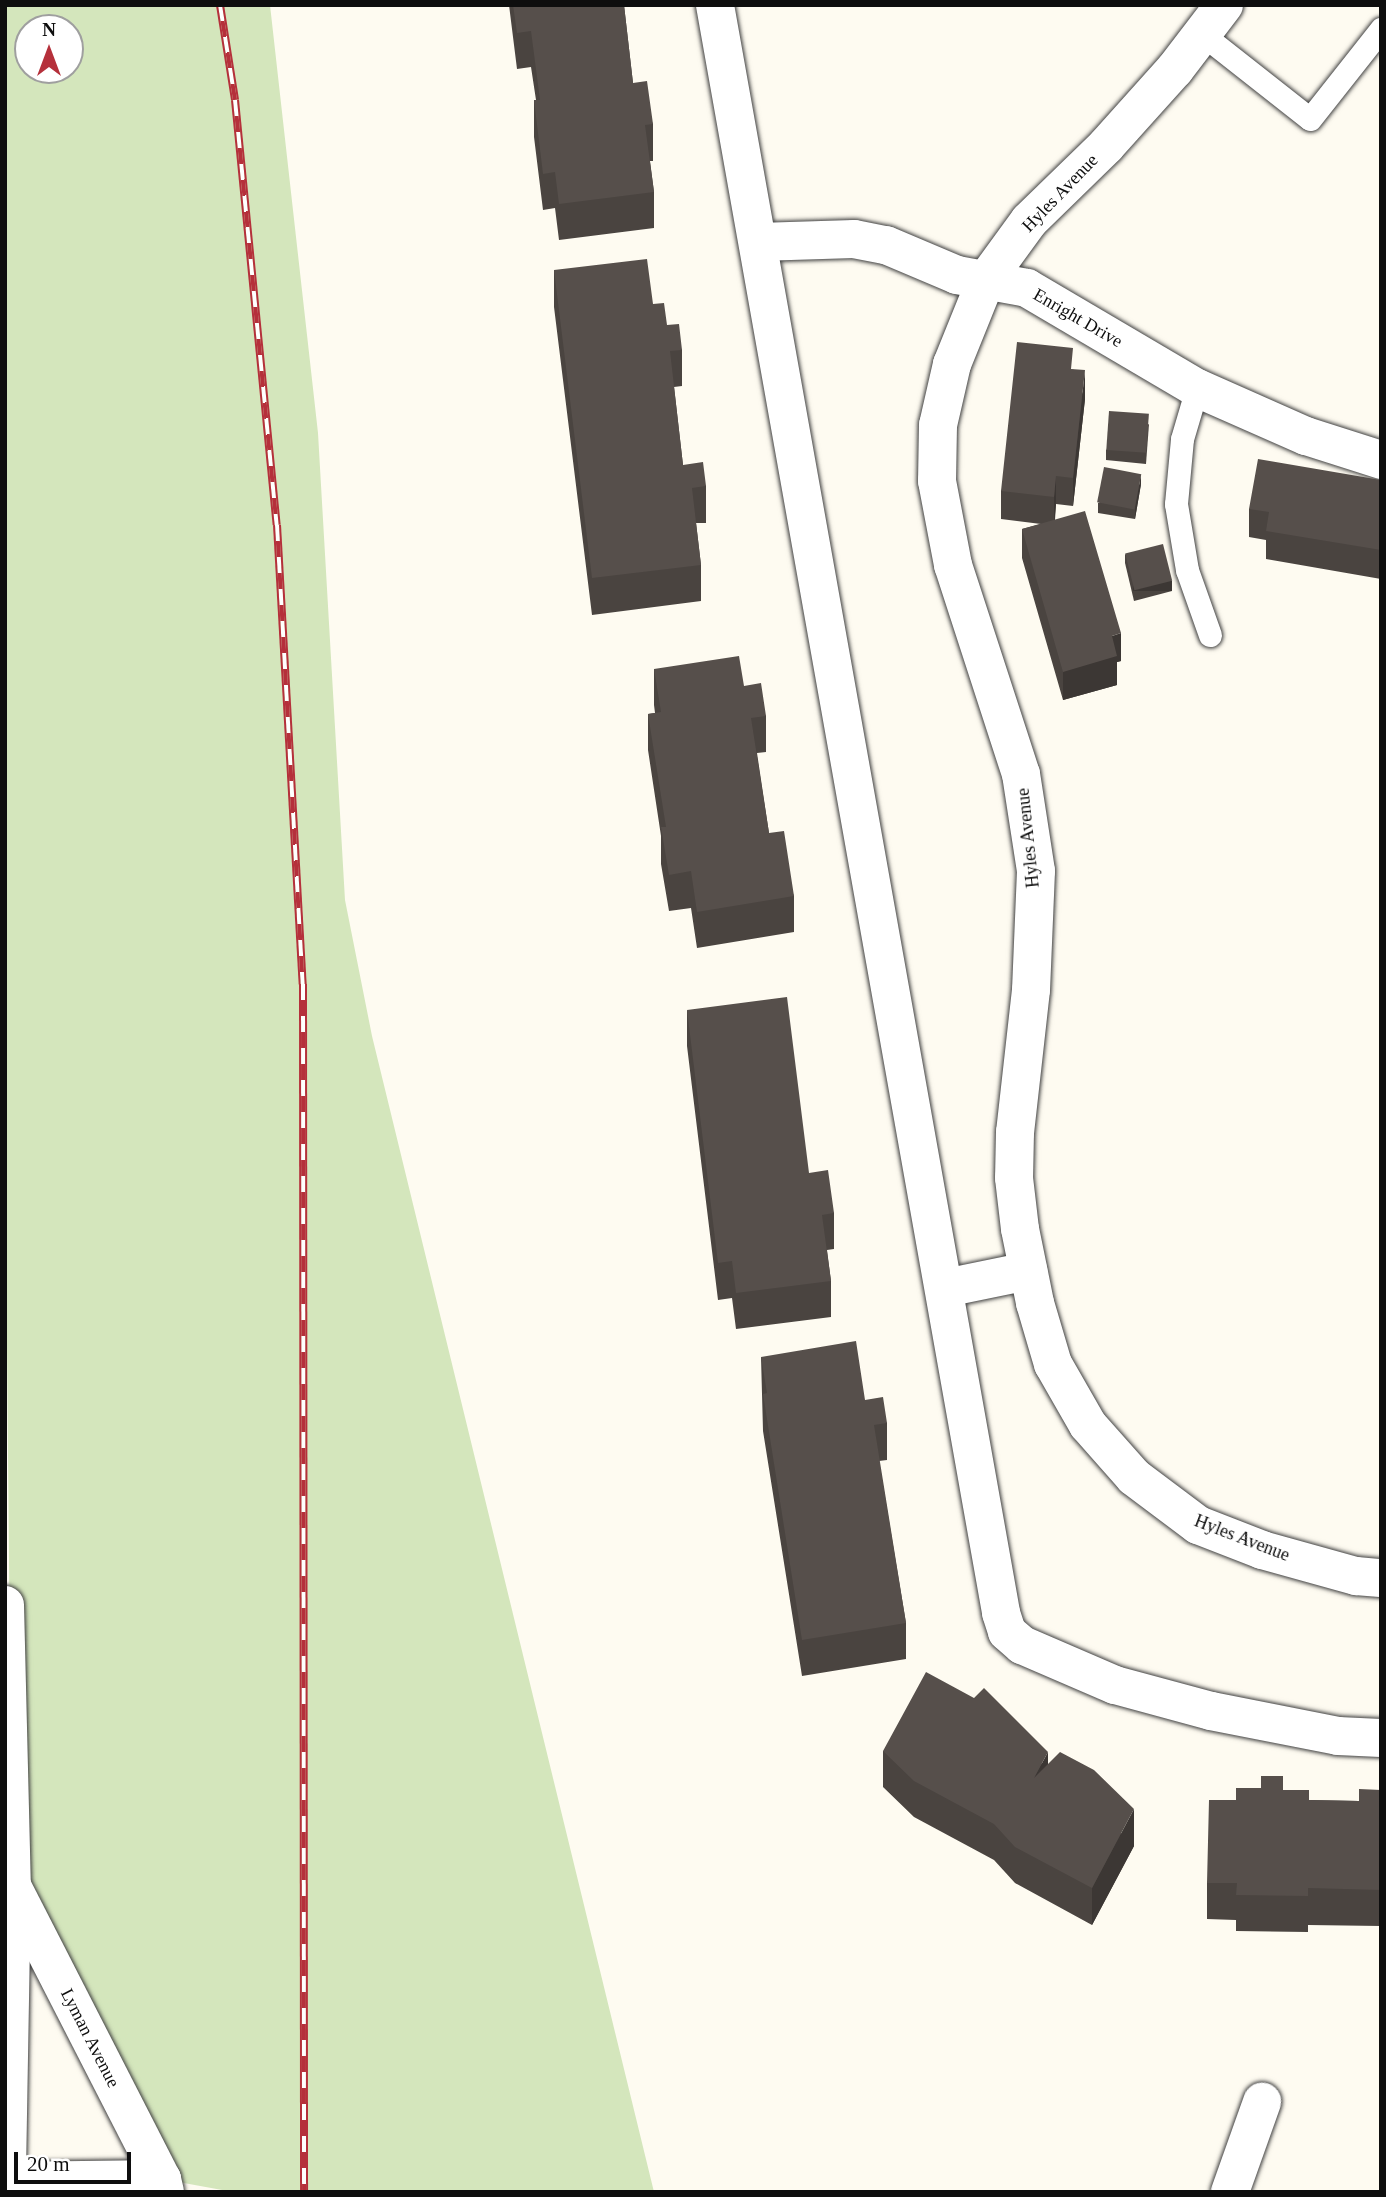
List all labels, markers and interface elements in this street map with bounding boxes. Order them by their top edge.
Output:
north arrow [14,14,84,84]
text: N [42,19,56,40]
street label: Hyles Avenue [1017,149,1103,237]
street label: Enright Drive [1030,284,1126,352]
street label: Hyles Avenue [1012,787,1044,889]
street label: Hyles Avenue [1191,1510,1293,1566]
street label: Lyman Avenue [56,1984,124,2092]
scale bar [18,2138,135,2182]
text: 20 m [27,2152,70,2176]

